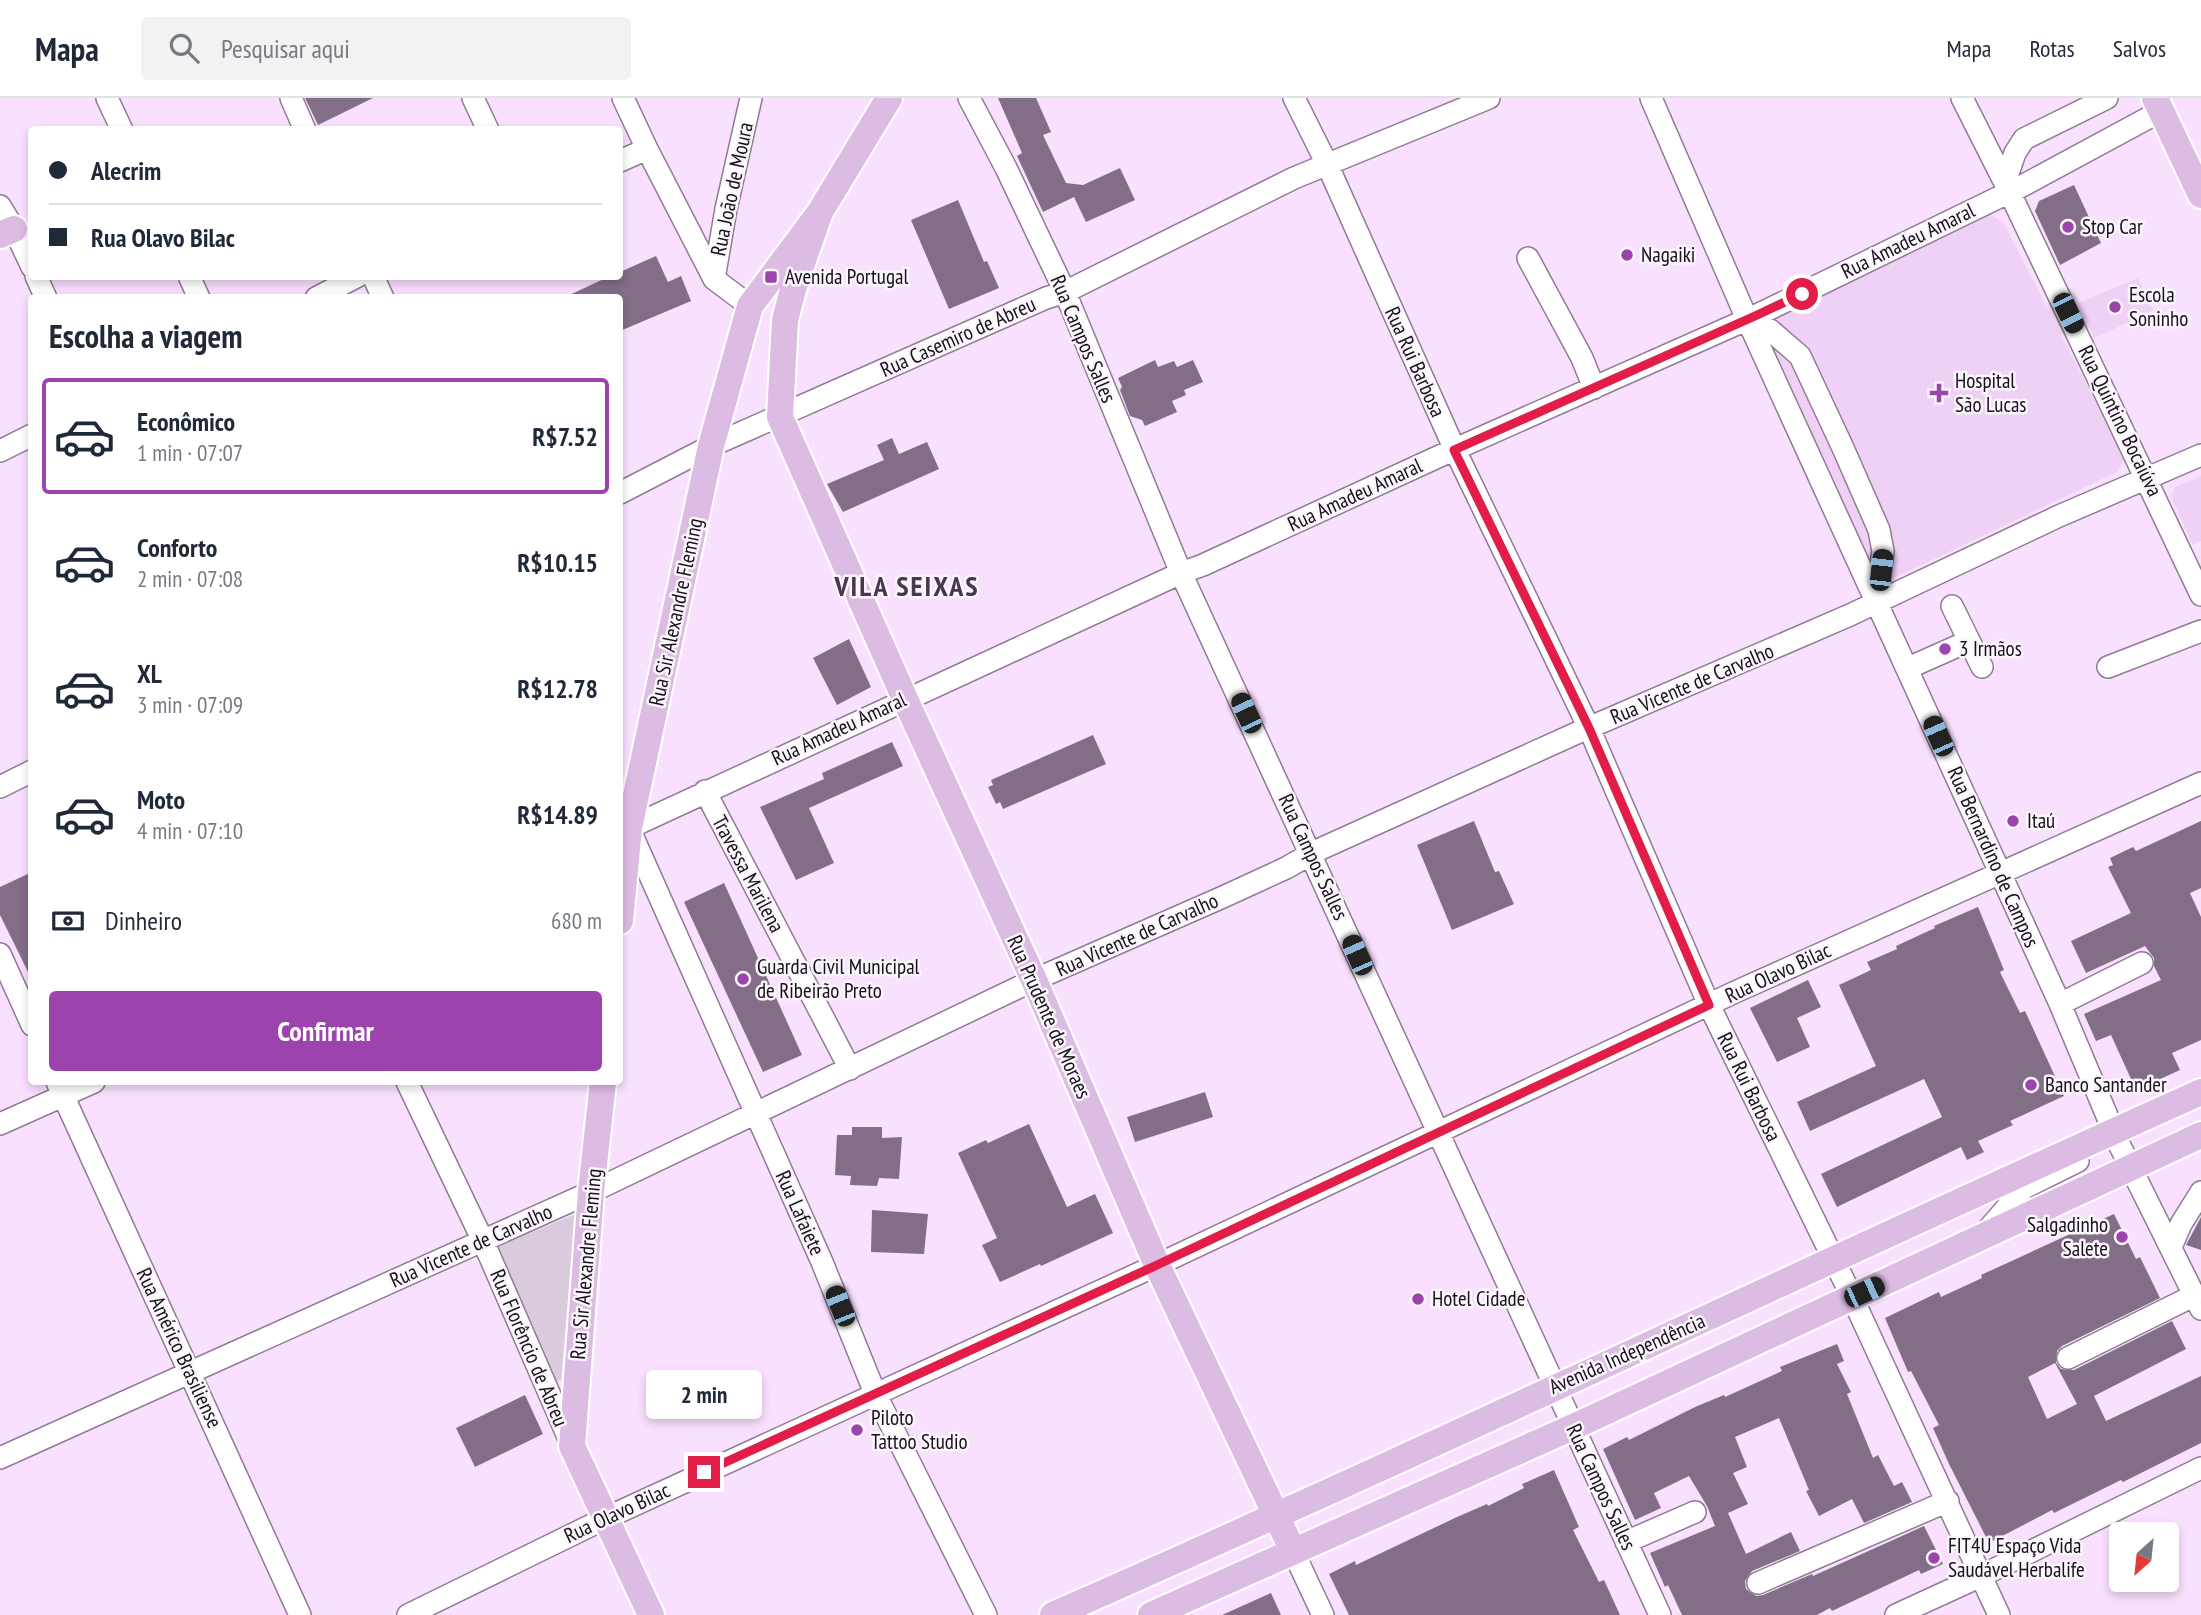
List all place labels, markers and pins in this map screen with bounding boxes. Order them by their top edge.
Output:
place label: Stop Car [2082,213,2143,240]
marker: Stop Car [2060,219,2076,235]
place label: Nagaiki [1641,241,1695,268]
marker: Nagaiki [1619,247,1635,263]
place label: Avenida Portugal [785,263,908,290]
marker: Avenida Portugal [763,269,779,285]
place label: Escola Soninho [2129,281,2188,332]
marker: Escola Soninho [2107,299,2123,315]
place label: Hospital São Lucas [1955,367,2026,418]
marker: Hospital São Lucas [1929,383,1949,403]
place label: 3 Irmãos [1959,635,2022,662]
marker: 3 Irmãos [1937,641,1953,657]
place label: Itaú [2027,807,2055,834]
marker: Itaú [2005,813,2021,829]
place label: Guarda Civil Municipal de Ribeirão Preto [757,953,920,1004]
marker: Guarda Civil Municipal de Ribeirão Preto [735,971,751,987]
place label: Banco Santander [2045,1071,2167,1098]
marker: Banco Santander [2023,1077,2039,1093]
place label: Salgadinho Salete [2027,1211,2108,1262]
marker: Salgadinho Salete [2114,1229,2130,1245]
place label: Hotel Cidade [1432,1285,1525,1312]
marker: Hotel Cidade [1410,1291,1426,1307]
place label: Piloto Tattoo Studio [871,1404,968,1455]
marker: Piloto Tattoo Studio [849,1422,865,1438]
place label: FIT4U Espaço Vida Saudável Herbalife [1948,1532,2085,1583]
marker: FIT4U Espaço Vida Saudável Herbalife [1926,1550,1942,1566]

